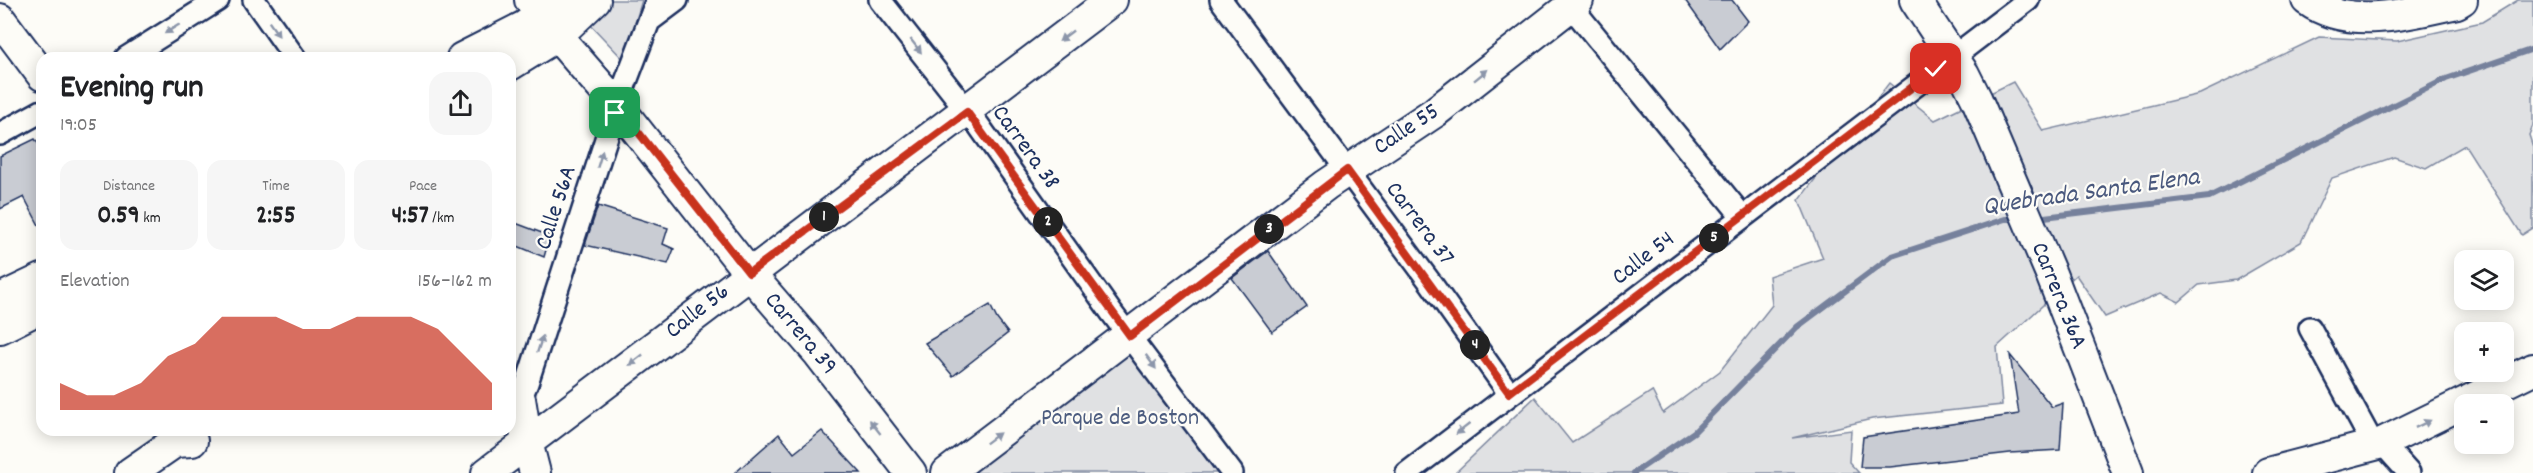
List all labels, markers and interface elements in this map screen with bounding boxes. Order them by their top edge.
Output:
one-way arrow [268,21,280,37]
one-way arrow [164,24,180,35]
one-way arrow [1058,29,1073,41]
one-way arrow [909,38,922,54]
pin [1910,43,1961,94]
icon: check [1919,52,1952,85]
text: Evening run [60,66,204,113]
one-way arrow [1473,69,1489,82]
button: share [429,72,492,135]
pin [589,87,640,138]
icon: arrive [598,96,631,129]
street label: Calle 55 [1367,96,1447,164]
street label: Carrera 38 [983,99,1067,197]
text: 19:05 [60,112,97,140]
one-way arrow [596,150,606,168]
water label: Quebrada Santa Elena [1980,159,2203,227]
street label: Calle 56A [527,162,587,254]
text: Distance [103,175,155,198]
text: Time [262,175,290,198]
text: Pace [409,175,437,198]
street label: Carrera 37 [1376,175,1462,273]
text: 0.59 [97,198,140,235]
text: 2:55 [256,198,296,235]
text: 4:57 [392,198,429,235]
pin: 1 [809,202,839,232]
text: 1 [822,205,826,228]
text: km [140,207,161,230]
text: /km [429,207,454,230]
pin: 2 [1033,207,1063,237]
text: 2 [1045,210,1052,233]
pin: 3 [1254,214,1284,244]
text: 3 [1265,217,1273,240]
pin: 5 [1699,223,1729,253]
street label: Calle 54 [1605,224,1683,294]
text: 5 [1710,226,1718,249]
street label: Carrera 36A [2021,237,2095,355]
map controls [2454,250,2514,454]
button: layers [2454,250,2514,310]
text: Elevation [60,268,130,296]
text: 156–162 m [417,268,492,296]
street label: Calle 56 [659,276,737,348]
street label: Carrera 39 [755,285,845,383]
button: + [2454,322,2514,382]
pin: 4 [1460,330,1490,360]
text: 4 [1472,333,1478,356]
one-way arrow [535,335,545,353]
one-way arrow [628,353,644,366]
one-way arrow [1145,353,1157,369]
button: − [2454,394,2514,454]
park label: Parque de Boston [1041,402,1199,436]
one-way arrow [870,419,882,434]
one-way arrow [2414,419,2431,428]
one-way arrow [1456,422,1471,434]
one-way arrow [985,432,1001,444]

